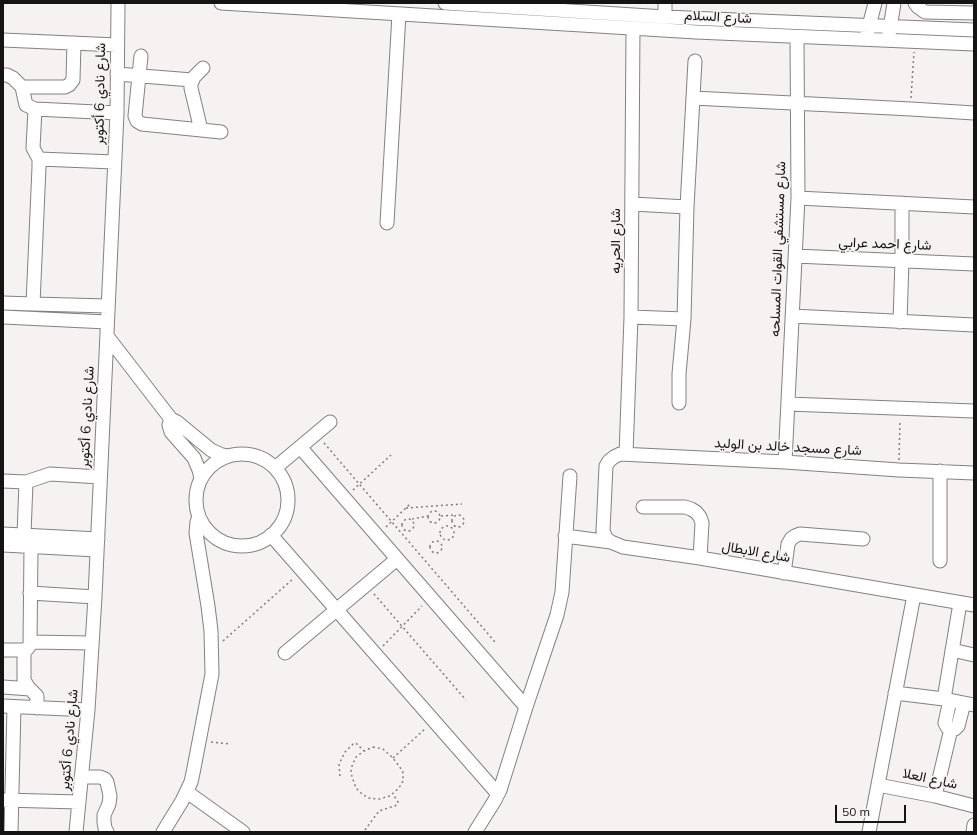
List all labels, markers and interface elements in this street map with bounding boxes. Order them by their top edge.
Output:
street label: شارع السلام [684,7,752,27]
street label: شارع نادي 6 أكتوبر [91,43,109,145]
street label: شارع مستشفي القوات المسلحه [767,161,789,337]
street label: شارع الحريه [608,208,624,274]
street label: شارع احمد عرابي [838,234,932,254]
street label: شارع نادي 6 أكتوبر [76,366,98,468]
street label: شارع مسجد خالد بن الوليد [714,435,862,459]
street label: شارع الابطال [720,538,792,566]
street label: شارع نادي 6 أكتوبر [56,688,82,792]
street label: شارع العلا [901,765,959,793]
scale bar [837,797,908,823]
text: 50 m [842,804,870,819]

